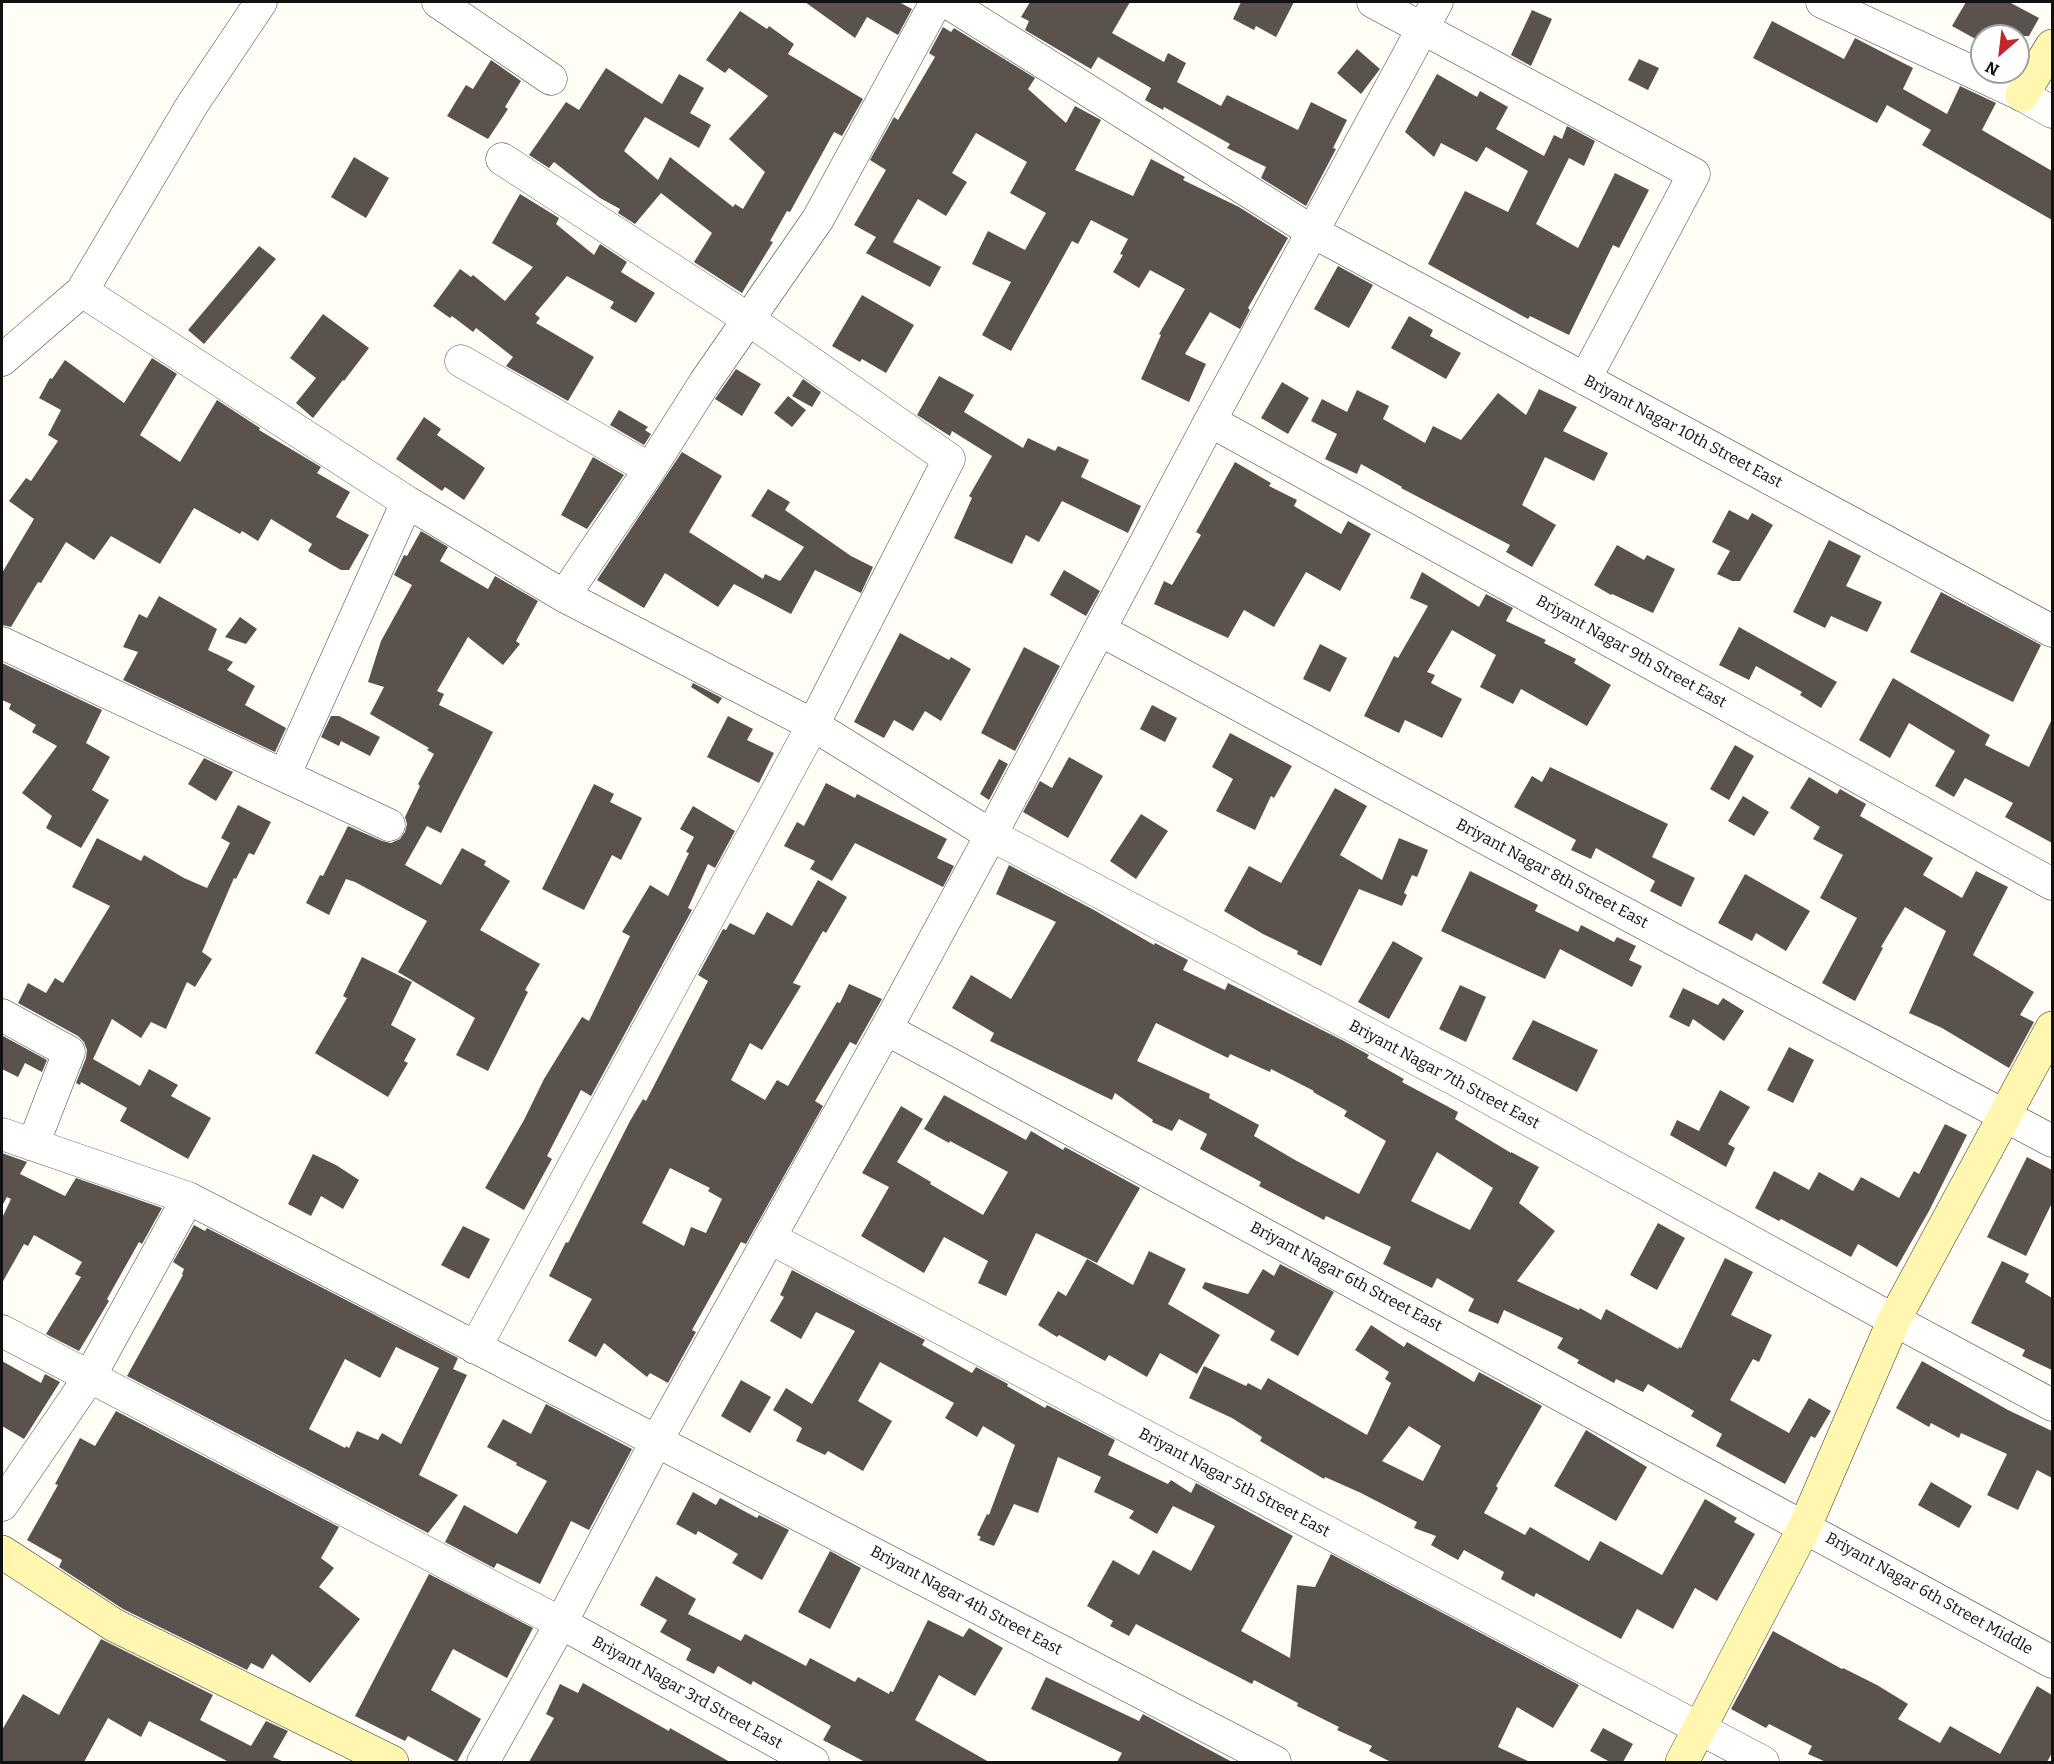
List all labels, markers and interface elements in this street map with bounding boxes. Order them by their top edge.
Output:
north arrow [1970,24,2030,84]
text: N [1982,57,2002,80]
street label: Briyant Nagar 10th Street East [1580,371,1786,493]
street label: Briyant Nagar 9th Street East [1532,592,1730,712]
street label: Briyant Nagar 8th Street East [1453,815,1651,933]
street label: Briyant Nagar 7th Street East [1345,1016,1543,1134]
street label: Briyant Nagar 6th Street East [1247,1218,1445,1336]
street label: Briyant Nagar 5th Street East [1135,1424,1333,1542]
street label: Briyant Nagar 6th Street Middle [1822,1529,2036,1659]
street label: Briyant Nagar 4th Street East [867,1542,1065,1660]
street label: Briyant Nagar 3rd Street East [588,1633,786,1753]

